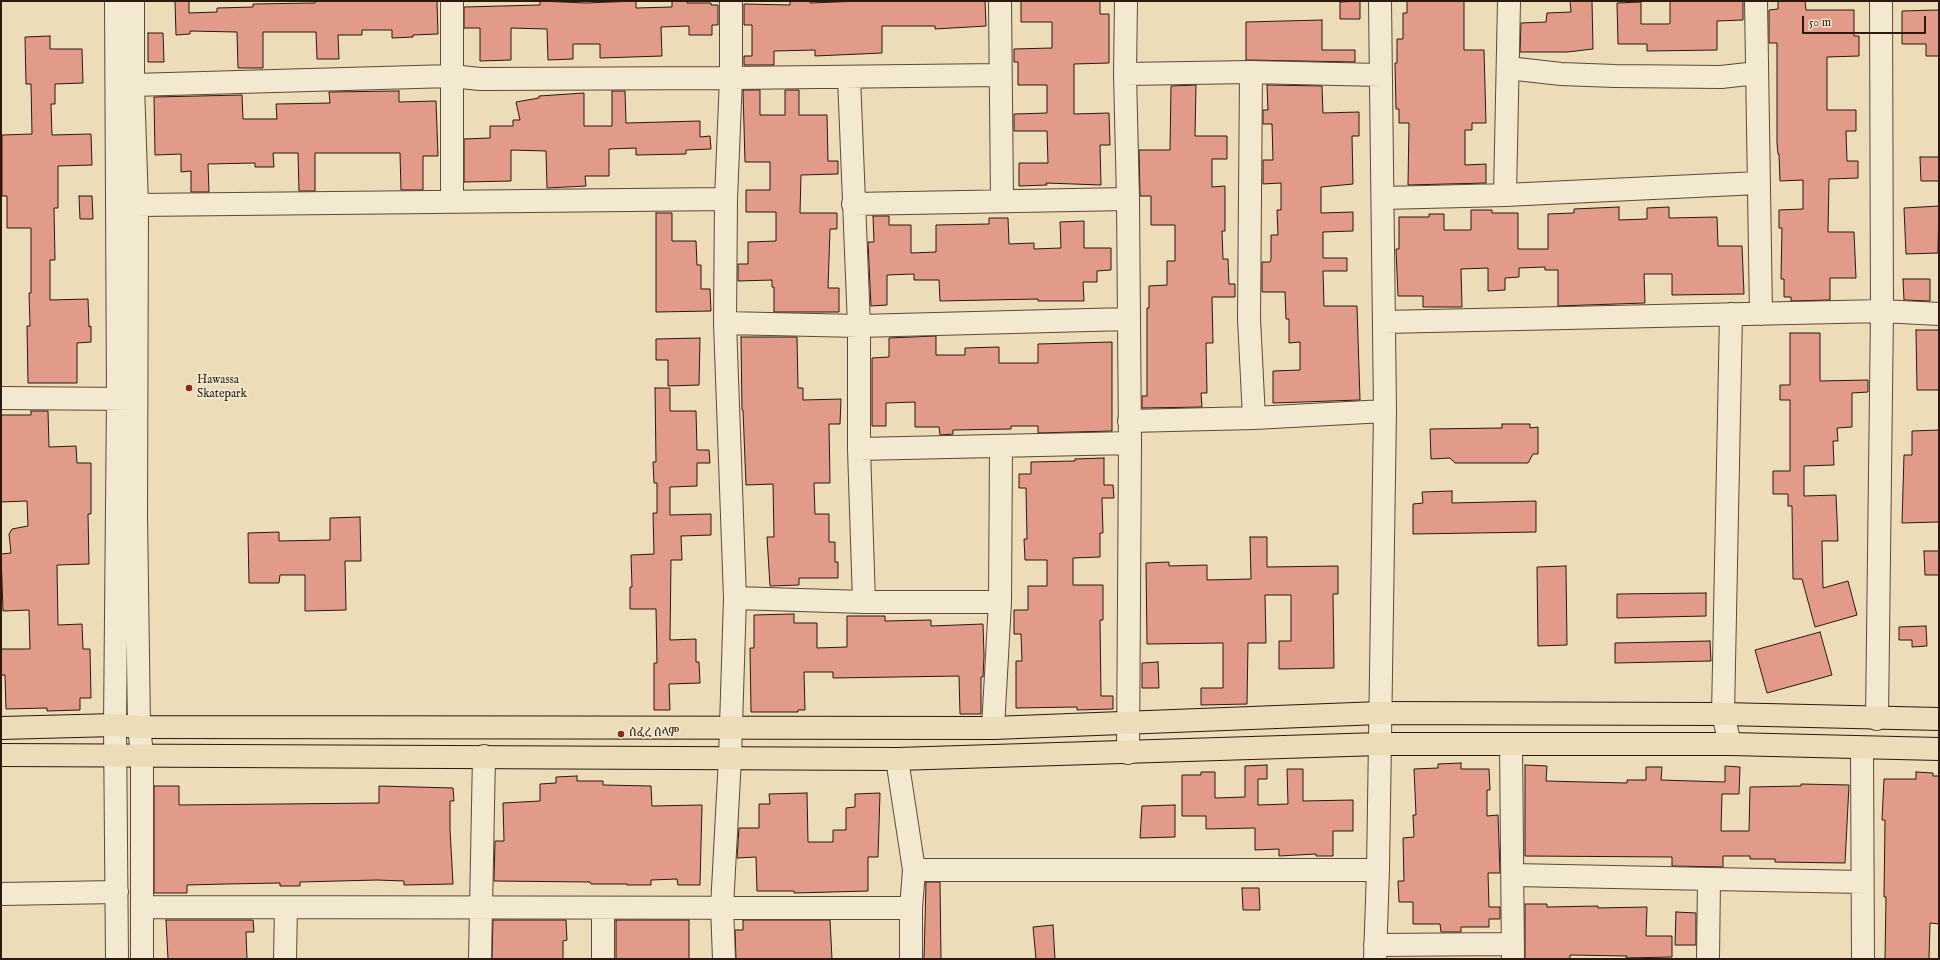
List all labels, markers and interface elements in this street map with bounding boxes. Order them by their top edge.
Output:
scale bar [1804,8,1928,34]
text: 50 m [1809,15,1831,30]
place label: Hawassa Skatepark [197,374,247,402]
marker: Hawassa Skatepark [184,383,194,393]
place label: ሰፈረ ሰላም [629,727,679,741]
marker: ሰፈረ ሰላም [616,729,626,739]

